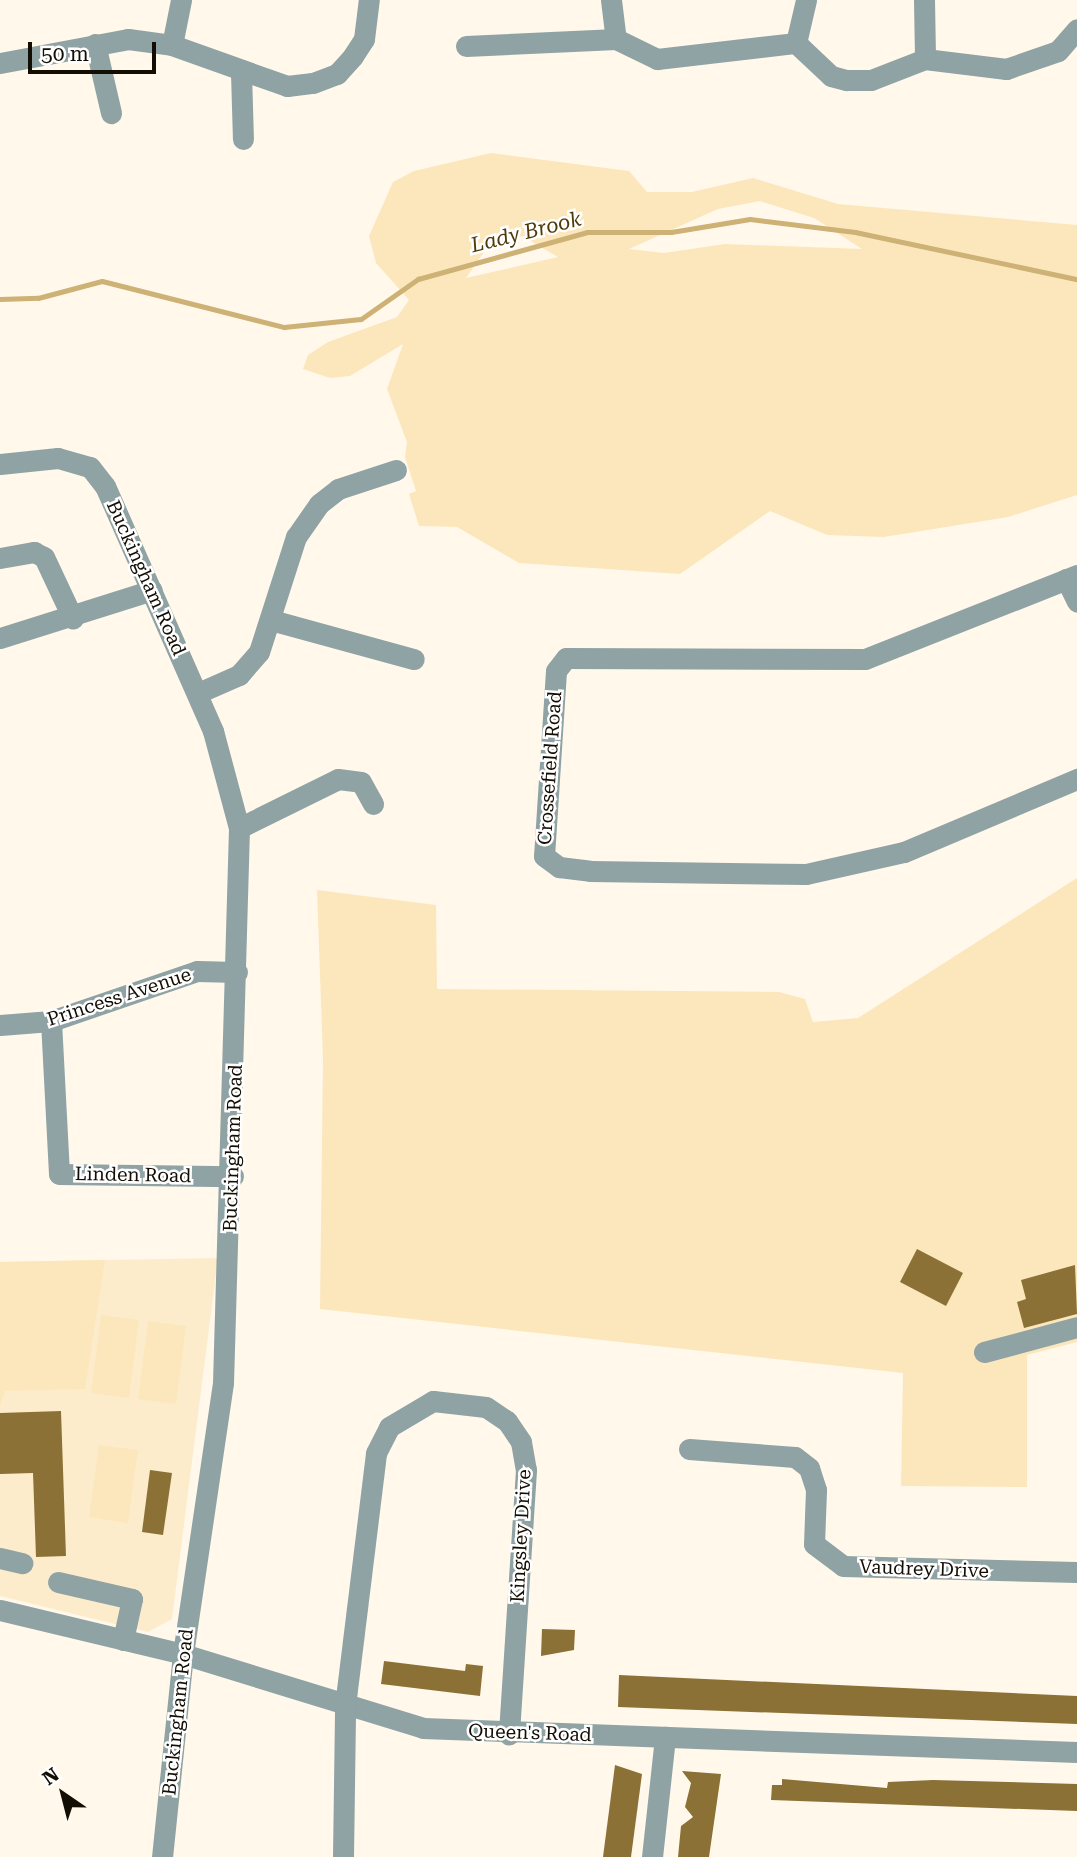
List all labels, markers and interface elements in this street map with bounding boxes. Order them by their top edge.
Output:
scale bar [32,28,159,72]
text: 50 m [41,42,89,66]
water label: Lady Brook [468,206,584,258]
street label: Buckingham Road [102,497,190,659]
street label: Crossefield Road [533,690,567,846]
street label: Princess Avenue [44,963,194,1031]
street label: Buckingham Road [219,1064,247,1232]
street label: Linden Road [75,1163,191,1187]
street label: Kingsley Drive [506,1469,536,1603]
street label: Vaudrey Drive [859,1555,989,1583]
street label: Buckingham Road [158,1627,198,1797]
street label: Queen's Road [468,1719,592,1747]
north arrow [28,1759,98,1829]
text: N [38,1763,63,1790]

